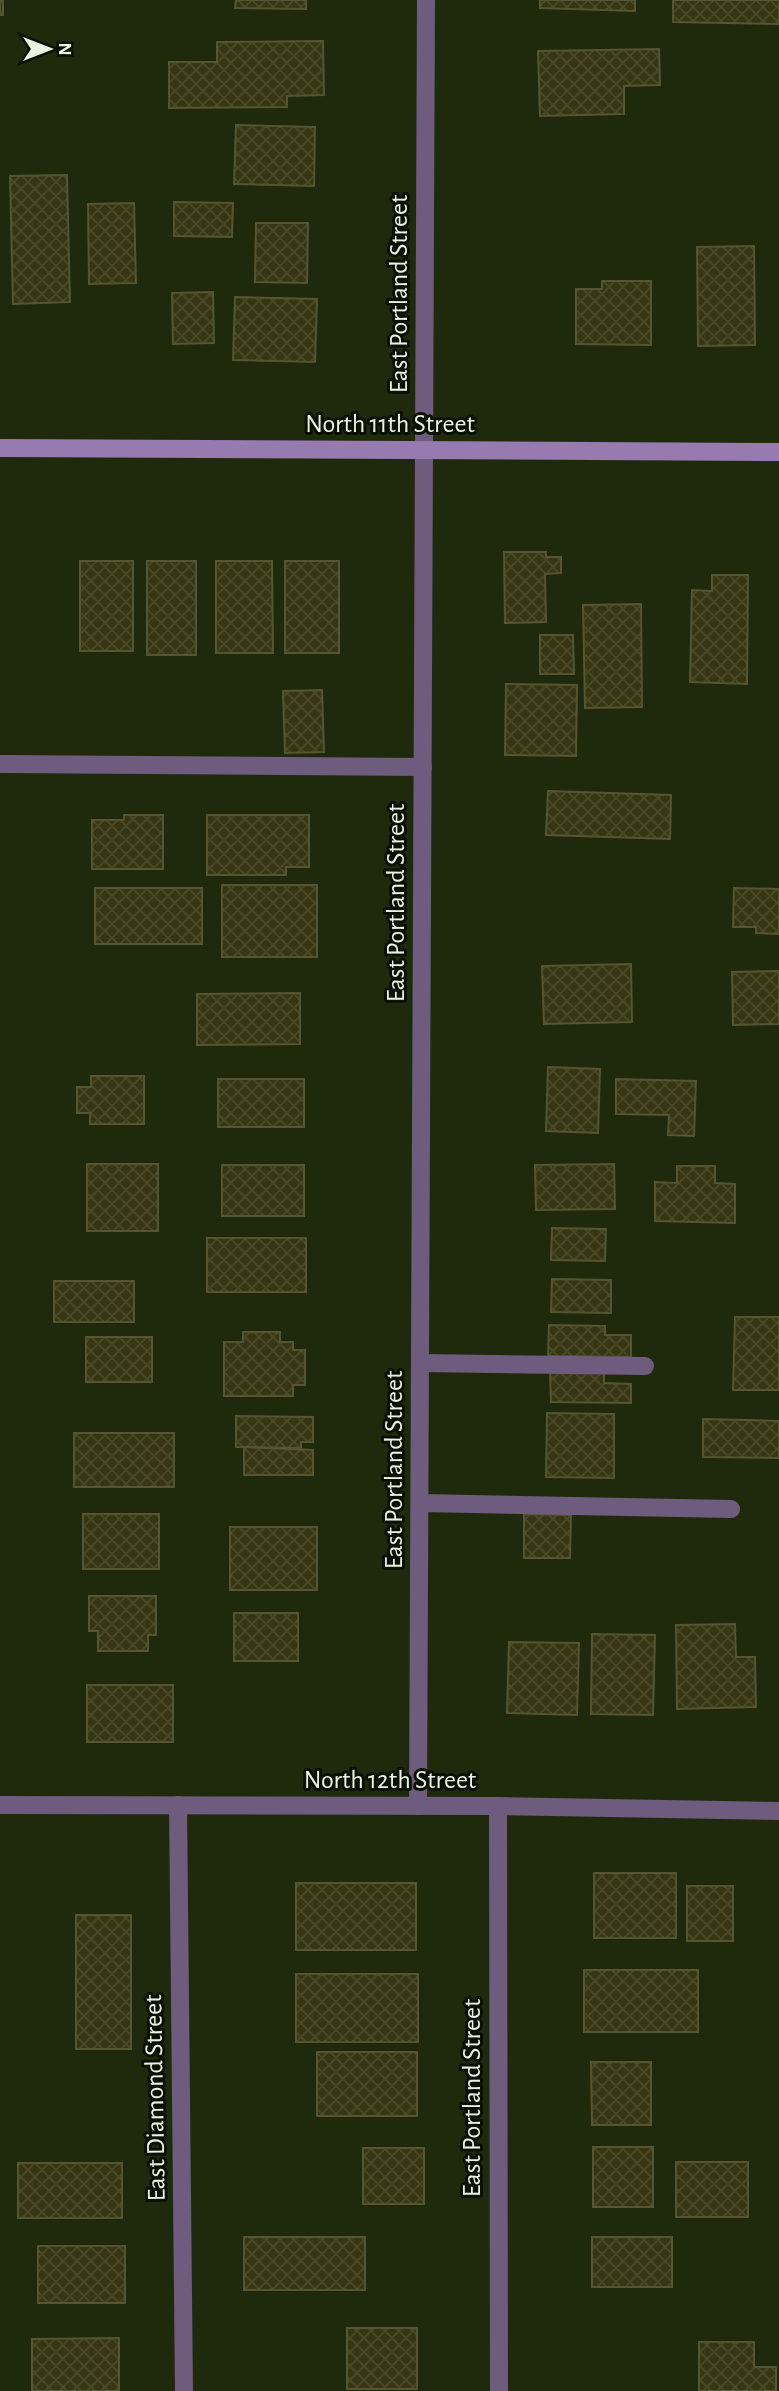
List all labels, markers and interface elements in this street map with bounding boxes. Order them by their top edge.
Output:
north arrow [14,14,84,84]
text: N [55,42,74,56]
street label: East Portland Street [386,195,412,393]
street label: North 11th Street [305,411,475,437]
street label: East Portland Street [383,804,409,1002]
street label: East Portland Street [381,1371,407,1569]
street label: North 12th Street [304,1767,476,1793]
street label: East Diamond Street [140,1994,170,2202]
street label: East Portland Street [459,1999,485,2197]

